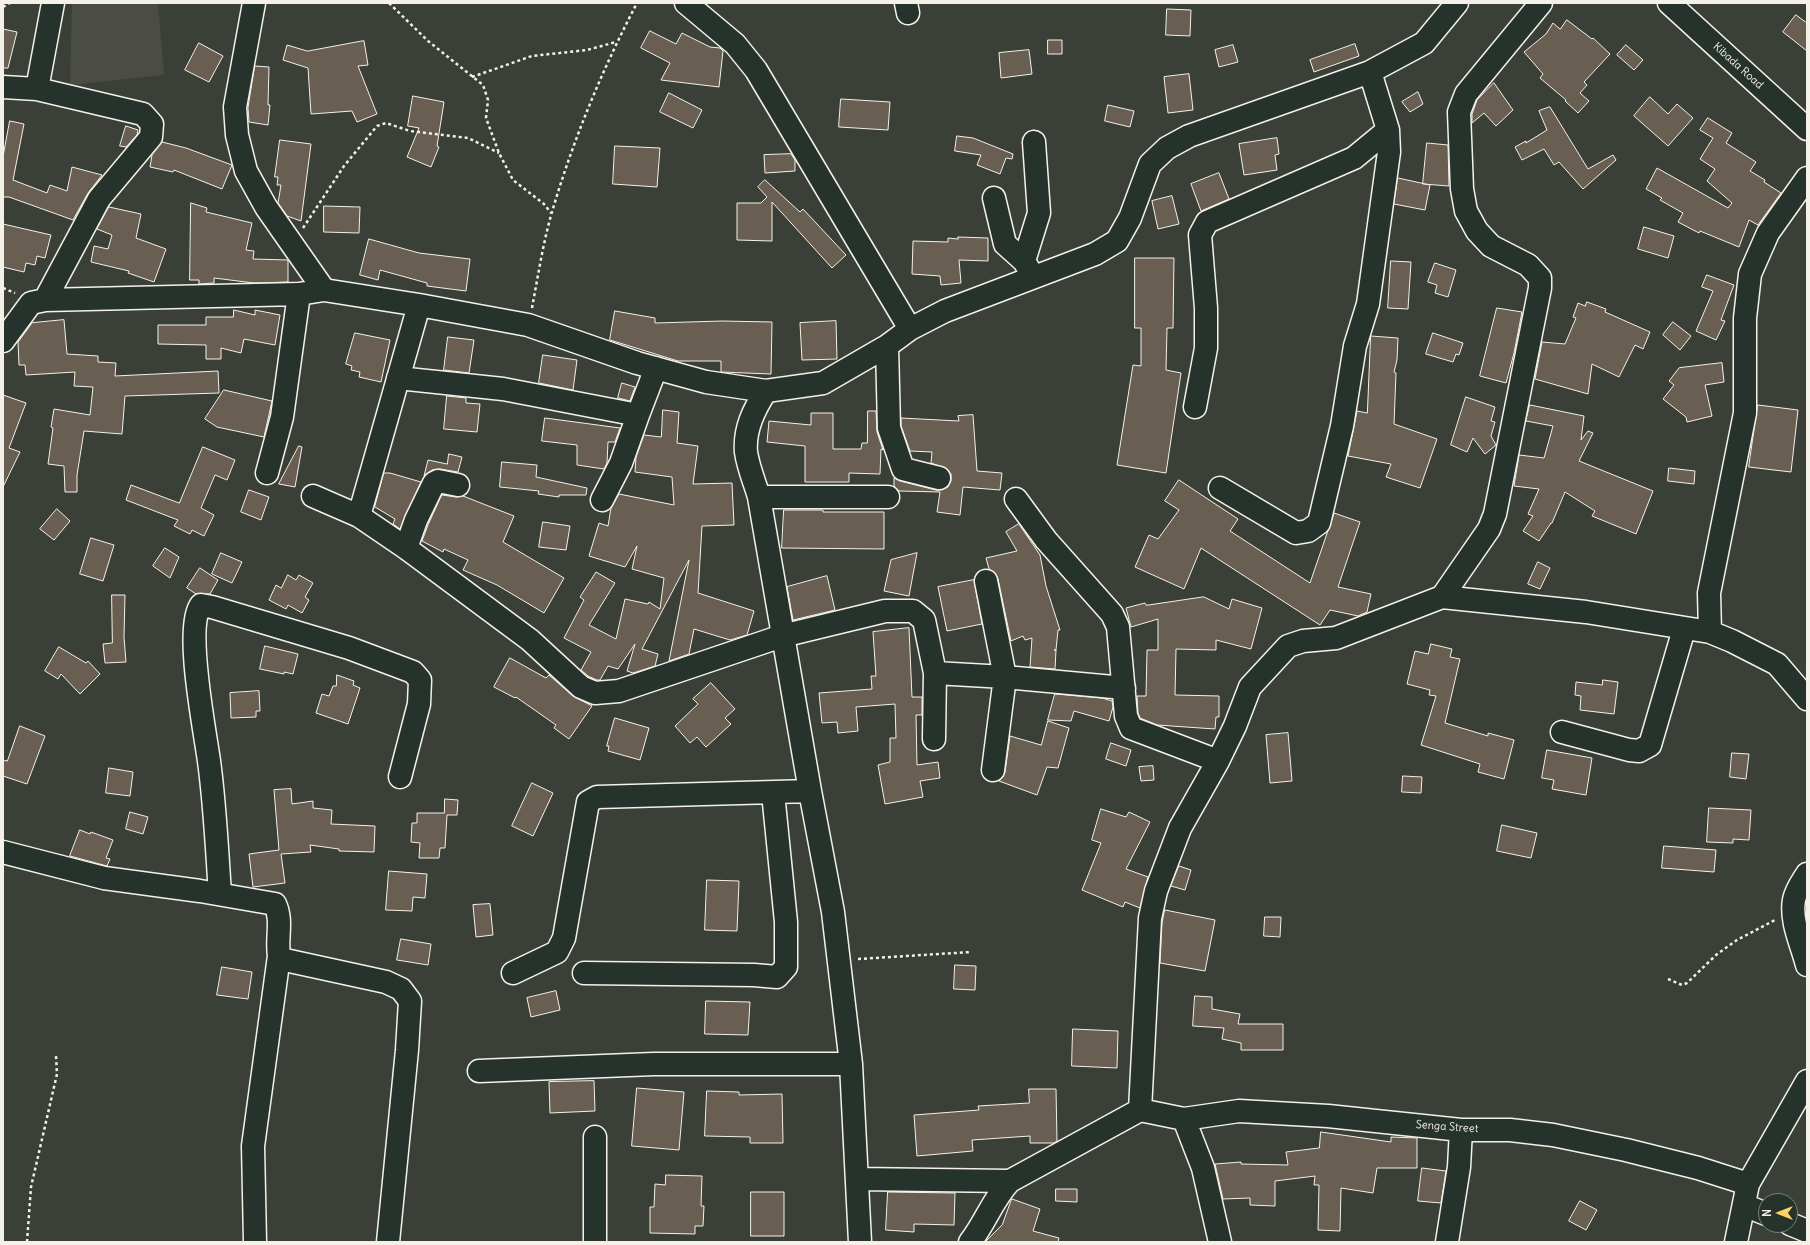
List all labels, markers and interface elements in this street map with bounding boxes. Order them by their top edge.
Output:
street label: Kibada Road [1710,40,1766,92]
street label: Senga Street [1415,1118,1479,1136]
north arrow [1758,1193,1798,1233]
text: N [1760,1209,1774,1217]

